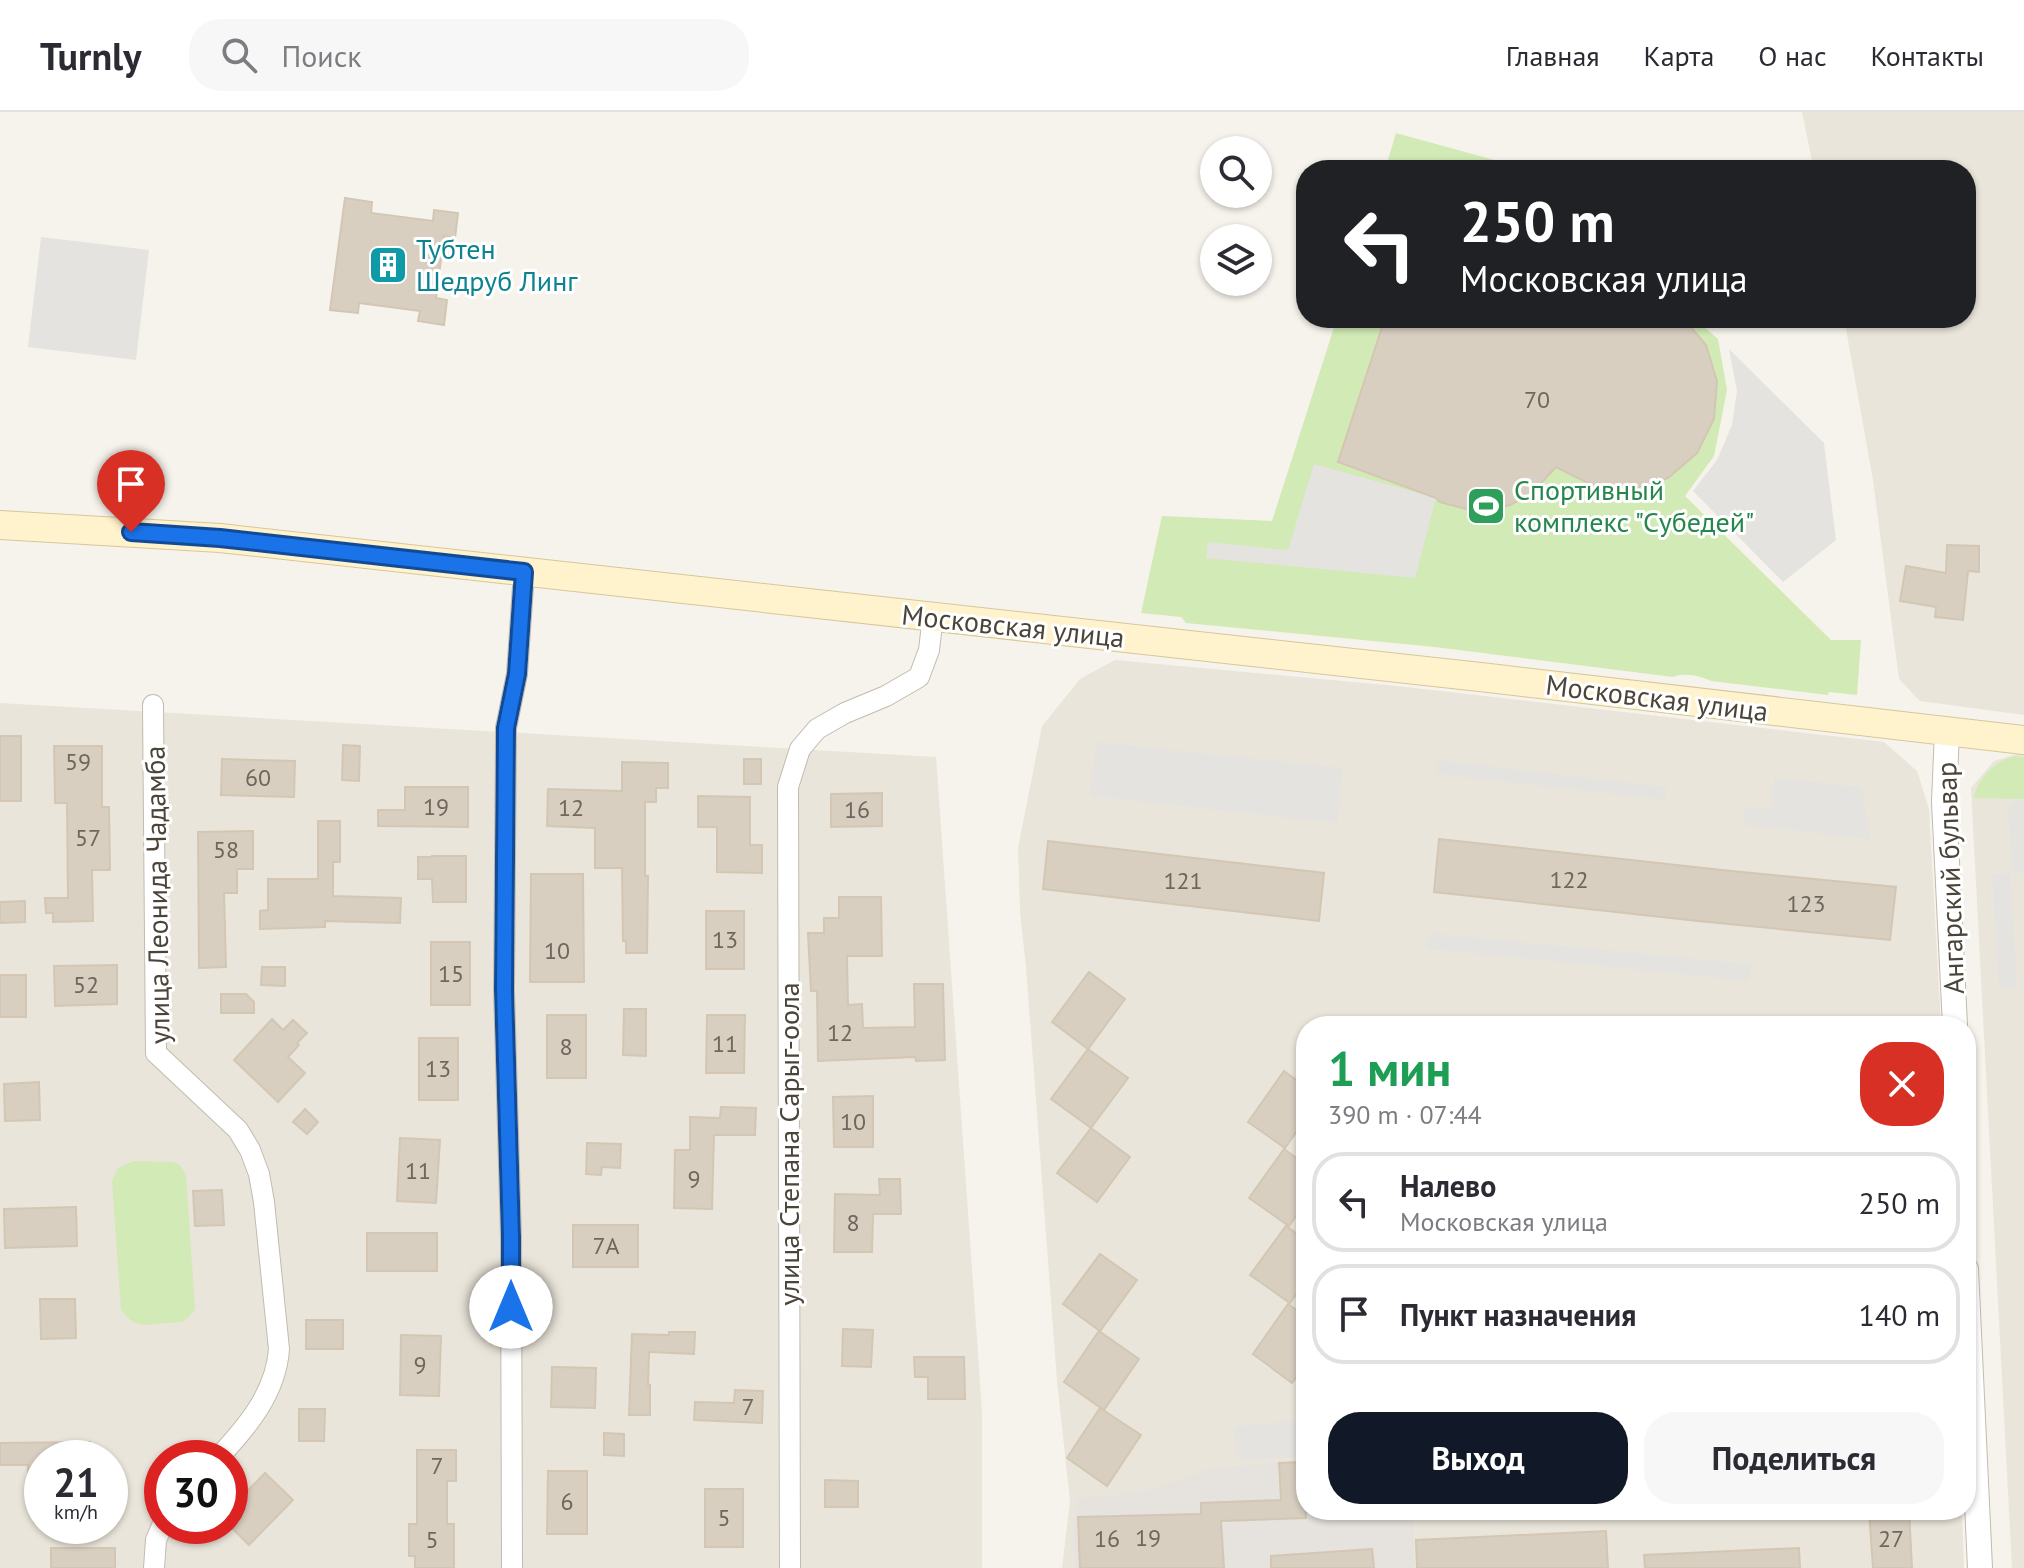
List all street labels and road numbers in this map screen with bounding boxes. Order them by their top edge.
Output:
street label: Московская улица [900,595,1126,656]
street label: Московская улица [1544,666,1770,730]
street label: улица Леонида Чадамба [135,745,178,1045]
street label: Ангарский бульвар [1927,761,1972,995]
street label: улица Степана Сарыг-оола [770,982,807,1306]

